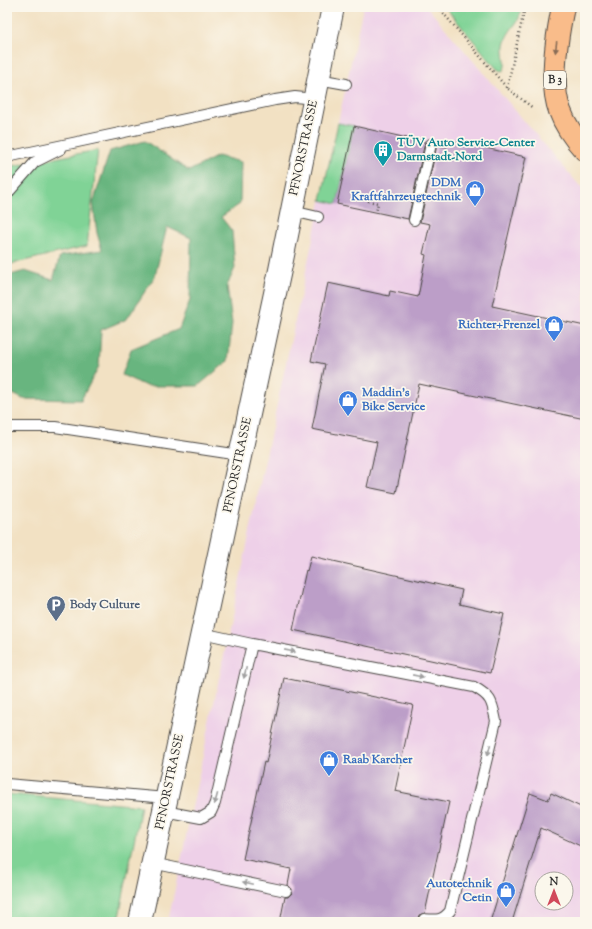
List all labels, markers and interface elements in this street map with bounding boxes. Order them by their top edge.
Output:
one-way arrow [553,41,559,53]
road number: B 3 [544,71,566,89]
street label: PFNORSTRASSE [285,98,323,197]
place label: TÜV Auto Service-Center Darmstadt-Nord [396,134,535,166]
building icon: TÜV Auto Service-Center Darmstadt-Nord [372,139,394,167]
place label: DDM Kraftfahrzeugtechnik [350,174,462,206]
shop icon: DDM Kraftfahrzeugtechnik [464,179,486,207]
shop icon: Richter+Frenzel [543,314,565,342]
place label: Richter+Frenzel [457,316,541,334]
place label: Maddin's Bike Service [361,384,426,416]
shop icon: Maddin's Bike Service [337,389,359,417]
street label: PFNORSTRASSE [219,415,257,514]
parking icon: Body Culture [45,594,67,622]
place label: Body Culture [69,596,140,614]
one-way arrow [284,649,297,655]
one-way arrow [242,666,248,679]
one-way arrow [412,673,424,679]
street label: PFNORSTRASSE [151,732,189,831]
one-way arrow [486,744,492,756]
shop icon: Raab Karcher [318,749,340,777]
place label: Raab Karcher [342,751,413,769]
one-way arrow [213,793,219,805]
north arrow [534,871,574,911]
text: N [549,874,559,890]
place label: Autotechnik Cetin [425,875,493,907]
one-way arrow [242,879,254,885]
shop icon: Autotechnik Cetin [495,880,517,908]

